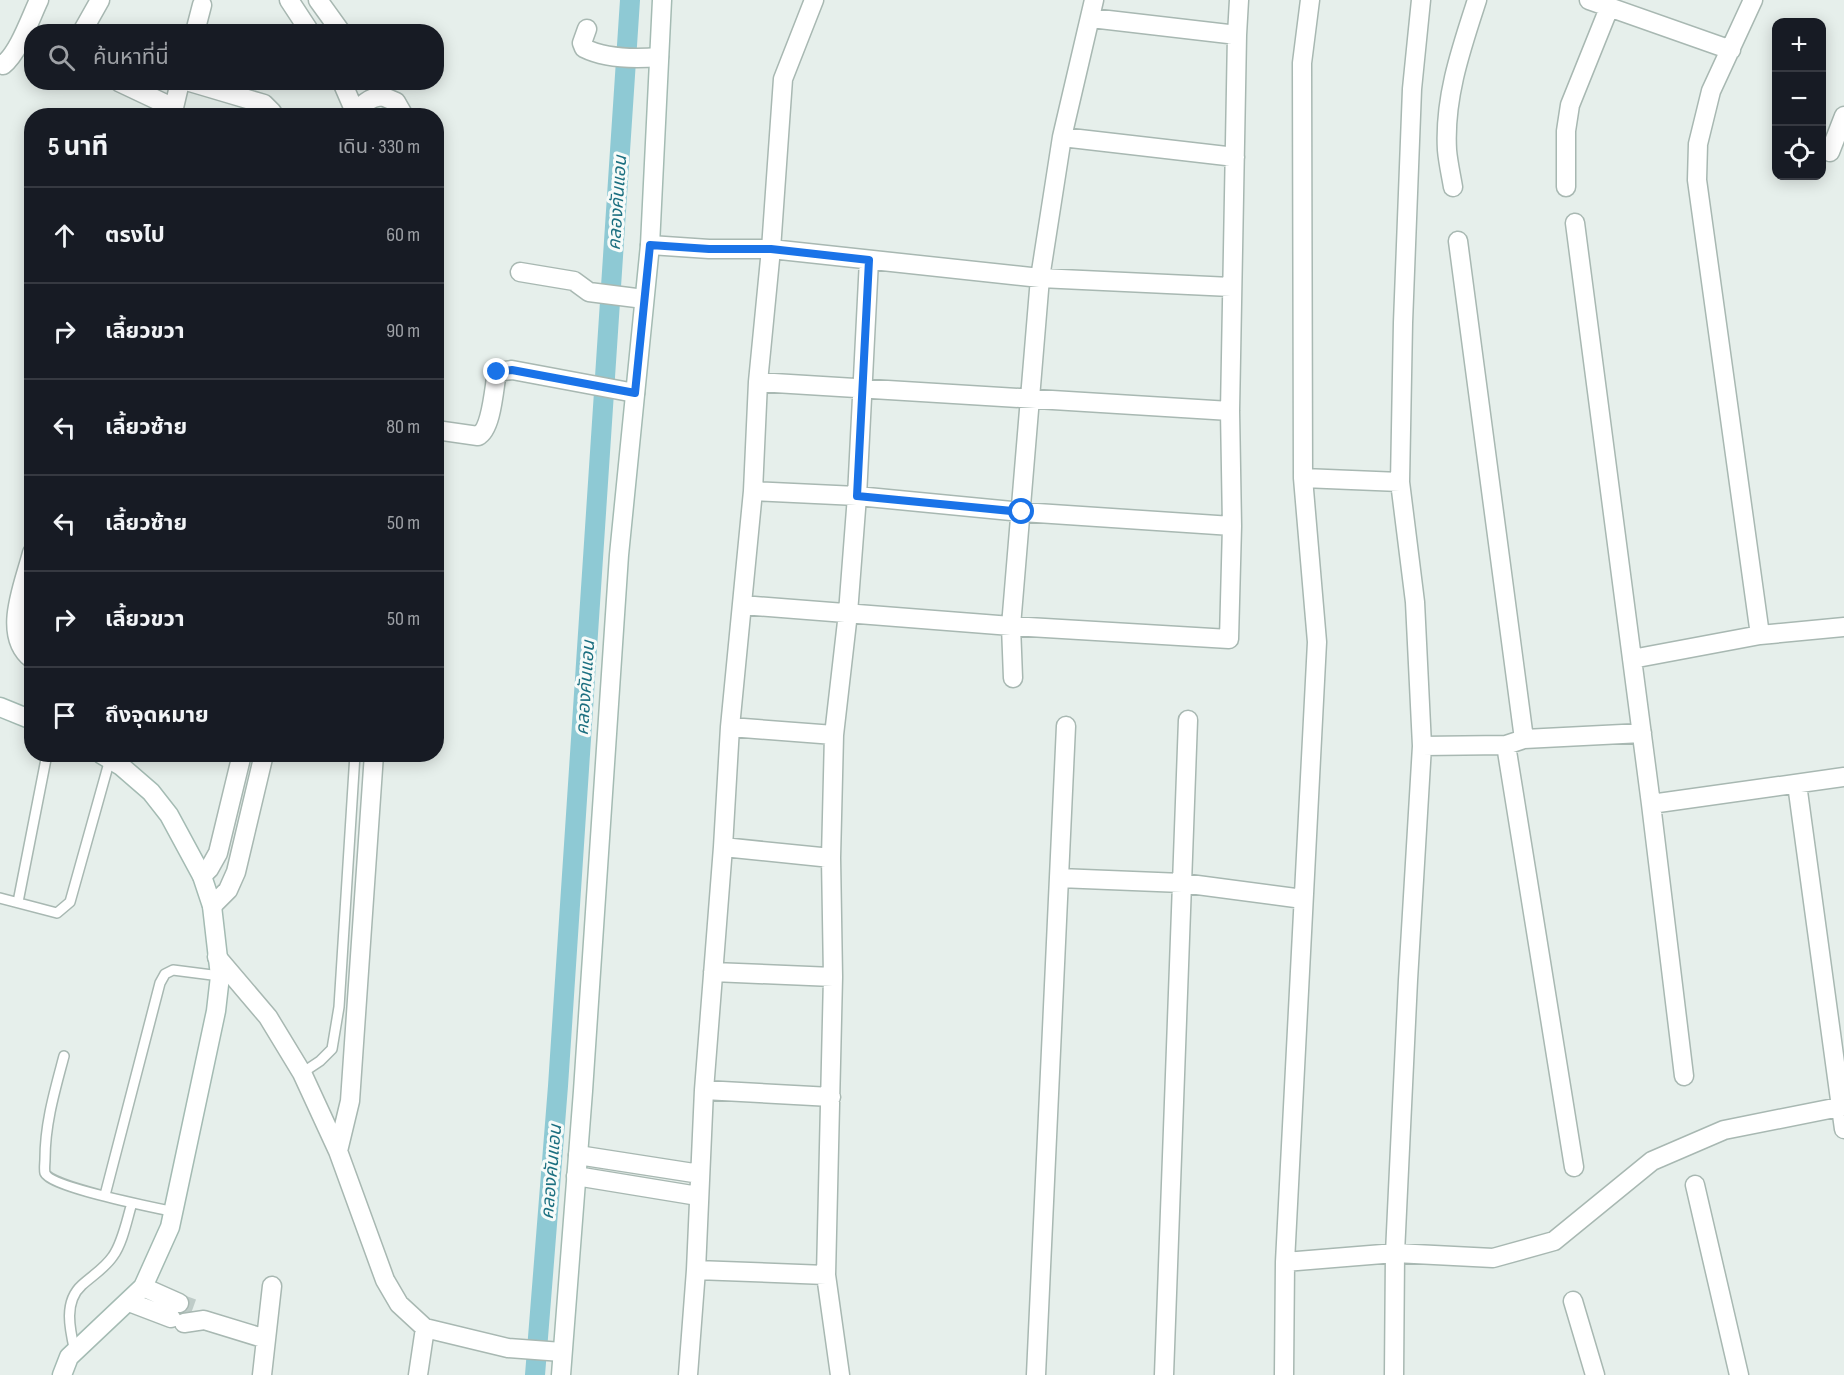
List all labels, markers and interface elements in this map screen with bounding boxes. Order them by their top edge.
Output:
map controls [1772,18,1826,180]
button: + [1772,18,1826,72]
search box [24,24,444,90]
icon: search [45,41,78,74]
text: ค้นหาที่นี่ [93,44,169,71]
button: − [1772,72,1826,126]
button: locate [1772,126,1826,180]
text: 5 นาที [48,132,108,163]
text: เดิน · 330 m [338,135,420,159]
water label: คลองคันแอน [604,154,631,251]
icon: ahead [48,219,81,252]
text: ตรงไป [105,222,165,249]
text: 60 m [386,223,420,247]
icon: right [48,315,81,348]
text: เลี้ยวขวา [105,318,185,345]
text: 90 m [386,319,420,343]
route end [483,358,509,384]
icon: left [48,411,81,444]
text: เลี้ยวซ้าย [105,414,187,441]
text: 80 m [386,415,420,439]
route start [1008,498,1034,524]
icon: left [48,507,81,540]
text: เลี้ยวซ้าย [105,510,187,537]
text: 50 m [387,511,420,535]
icon: right [48,603,81,636]
text: เลี้ยวขวา [105,606,185,633]
text: 50 m [387,607,420,631]
water label: คลองคันแอน [572,639,599,736]
icon: arrive [48,699,81,732]
text: ถึงจุดหมาย [105,702,209,729]
water label: คลองคันแอน [537,1123,566,1220]

